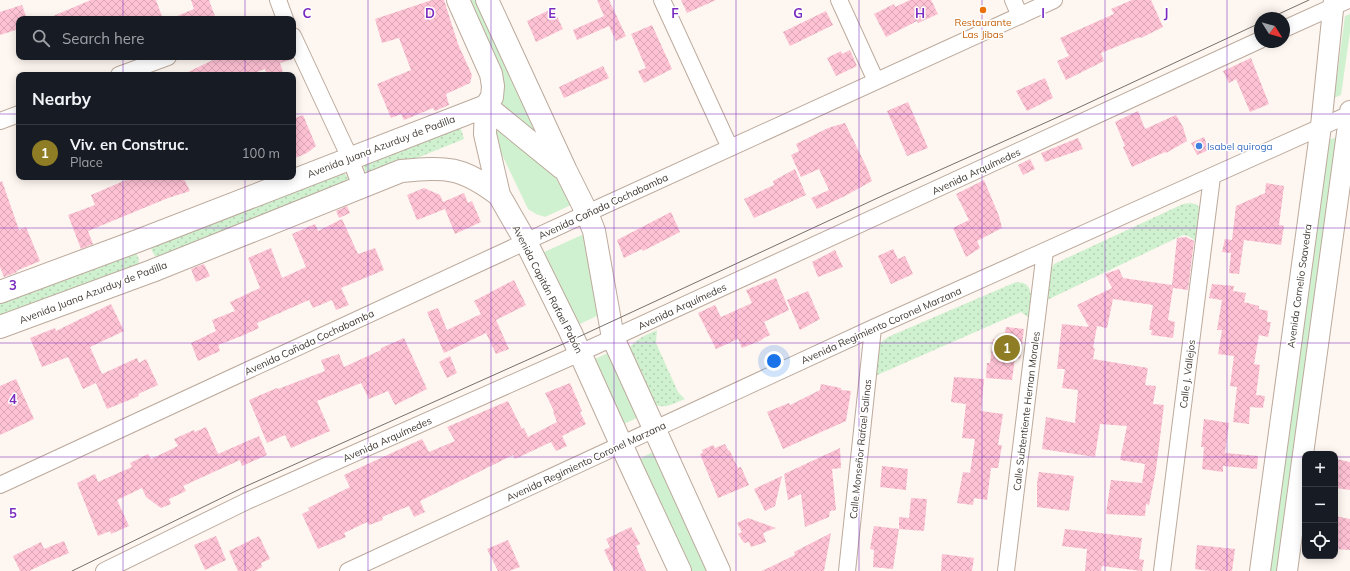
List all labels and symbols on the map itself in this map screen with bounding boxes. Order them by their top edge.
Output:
text: C [303,5,312,21]
text: D [425,5,435,21]
text: E [548,5,556,21]
text: F [671,5,679,21]
text: G [793,5,803,21]
text: H [915,5,925,21]
marker: Restaurante Las Jibas [978,5,988,15]
text: I [1041,5,1045,21]
text: J [1164,5,1168,21]
north arrow [1254,12,1290,48]
place label: Restaurante Las Jibas [955,16,1011,41]
street label: Avenida Juana Azurduy de Padilla [305,112,457,181]
place label: Isabel quiroga [1207,140,1272,153]
marker: Isabel quiroga [1194,141,1204,151]
street label: Avenida Arquímedes [930,145,1023,198]
street label: Avenida Cañada Cochabamba [536,171,670,242]
street label: Avenida Capitán Rafael Pabón [509,223,586,356]
street label: Avenida Cornelio Saavedra [1284,223,1315,349]
street label: Avenida Juana Azurduy de Padilla [17,258,169,327]
text: 3 [9,277,17,293]
street label: Avenida Arquímedes [636,280,729,333]
street label: Avenida Regimiento Coronel Marzana [799,284,964,367]
street label: Avenida Cañada Cochabamba [242,307,376,378]
street label: Calle Subtentiente Hernan Morales [1010,331,1043,492]
pin: 1 [994,333,1020,363]
street label: Calle J. Vallejos [1177,339,1198,409]
your location [764,351,784,371]
street label: Calle Monseñor Rafael Salinas [847,379,874,520]
text: 4 [9,391,17,407]
street label: Avenida Arquímedes [341,414,434,465]
street label: Avenida Regimiento Coronel Marzana [504,419,668,504]
text: 5 [9,505,17,521]

